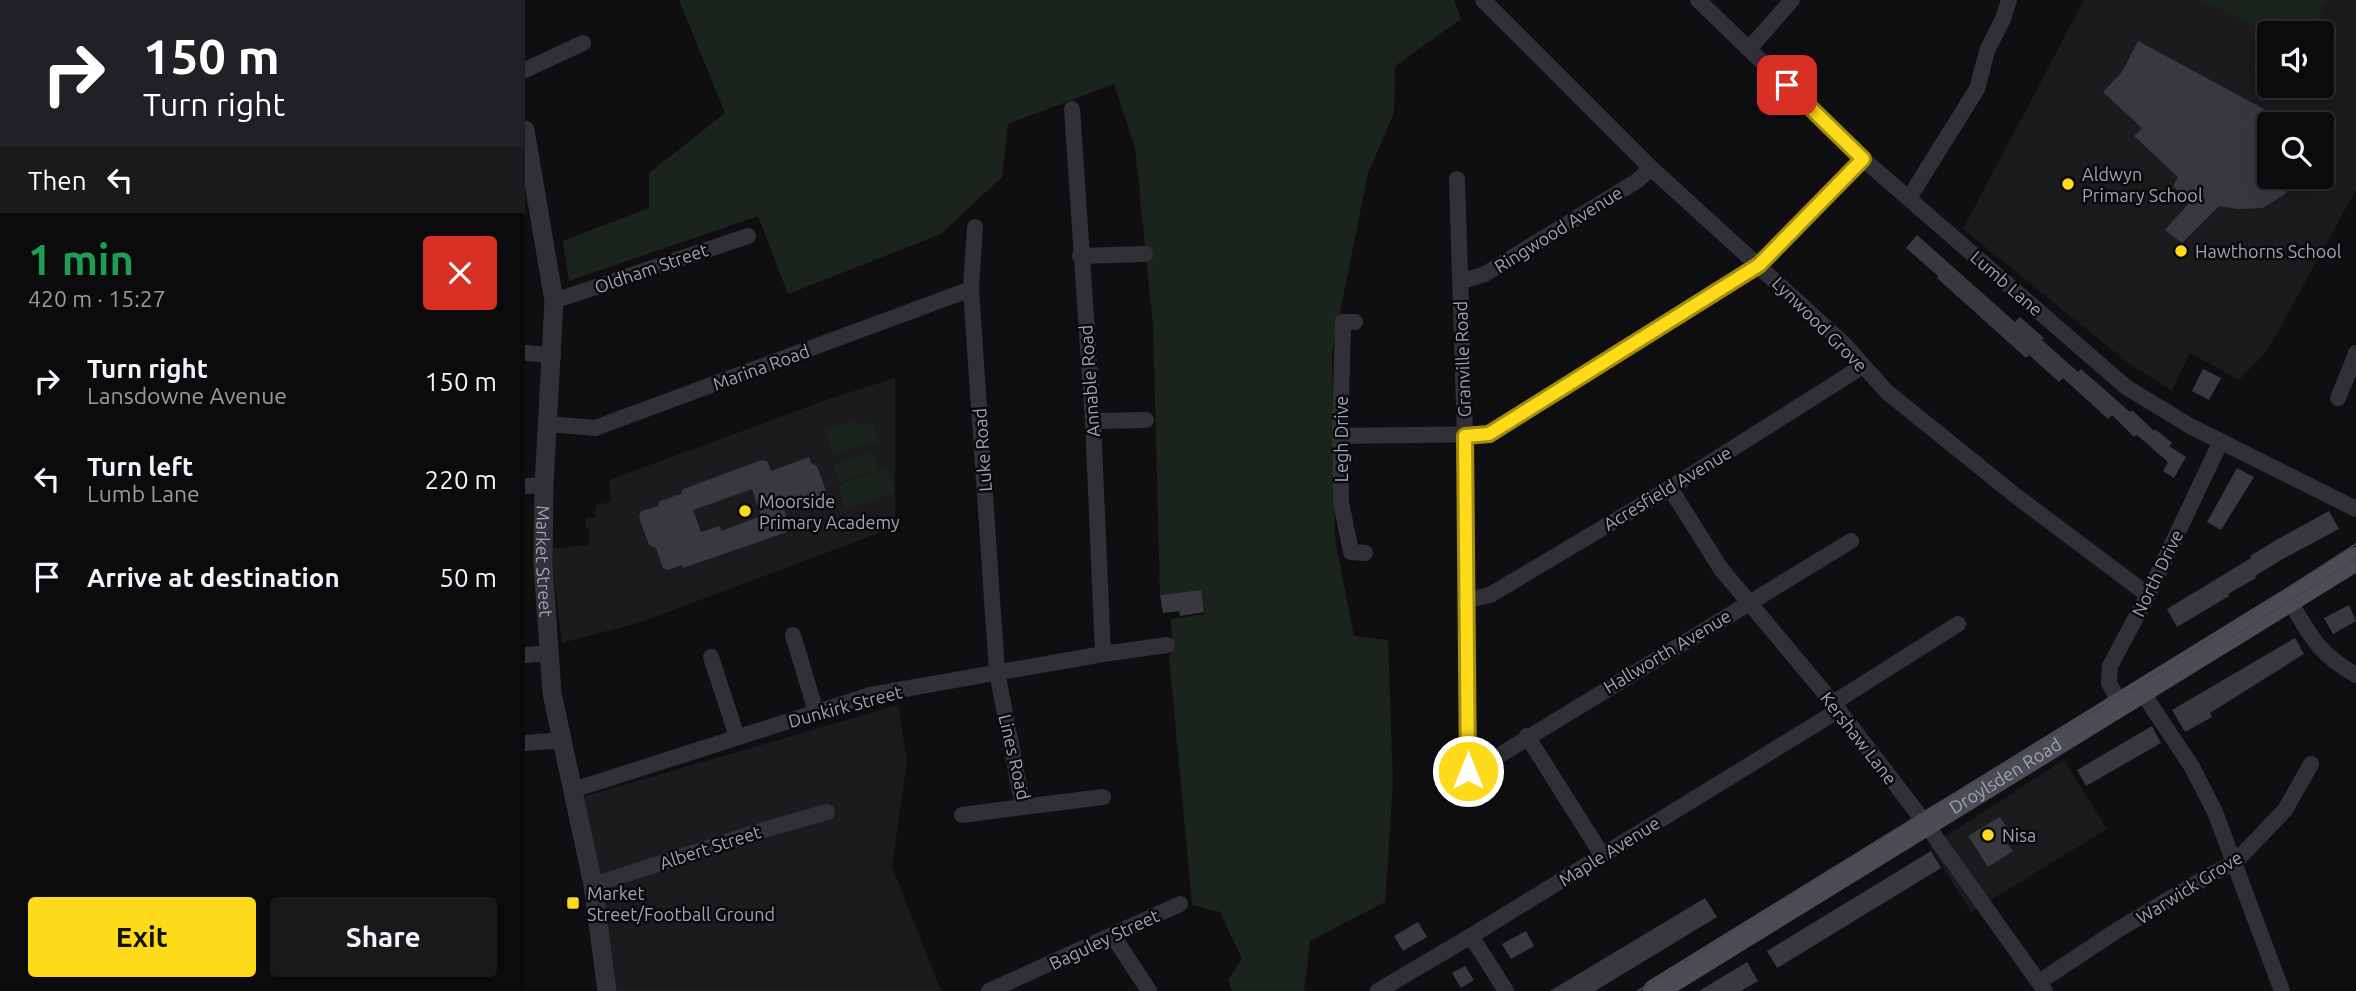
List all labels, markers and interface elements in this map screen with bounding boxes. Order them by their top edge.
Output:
map controls [2257,21,2334,189]
button: sound [2257,21,2334,98]
icon: right [28,28,119,119]
text: 150 m [143,28,280,83]
pin [1757,55,1817,115]
icon: arrive [1768,66,1806,104]
text: Turn right [143,86,285,122]
button: search [2257,112,2334,189]
icon: left [101,161,139,199]
place label: Aldwyn Primary School [2082,164,2203,205]
text: Then [28,166,87,195]
marker: Aldwyn Primary School [2060,176,2076,192]
street label: Ringwood Avenue [1491,182,1625,276]
text: 1 min [28,236,134,283]
button: close [423,236,497,310]
street label: Oldham Street [592,239,710,297]
place label: Hawthorns School [2195,241,2342,261]
marker: Hawthorns School [2173,243,2189,259]
street label: Lumb Lane [1967,246,2047,320]
street label: Lynwood Grove [1769,273,1871,375]
text: 420 m · 15:27 [28,286,166,311]
street label: Granville Road [1450,300,1474,418]
street label: Annable Road [1075,324,1103,438]
street label: Marina Road [710,340,812,394]
text: Turn right [87,354,208,383]
icon: right [28,362,66,400]
text: 150 m [425,367,497,396]
text: Lansdowne Avenue [87,383,287,408]
street label: Legh Drive [1331,396,1351,482]
street label: Luke Road [969,408,995,492]
street label: Acresfield Avenue [1599,442,1735,534]
text: Turn left [87,452,193,481]
icon: left [28,460,66,498]
text: 220 m [425,465,497,494]
text: Lumb Lane [87,481,200,506]
place label: Moorside Primary Academy [759,491,900,532]
marker: Moorside Primary Academy [737,503,753,519]
street label: Market Street [533,505,557,618]
street label: North Drive [2127,526,2187,620]
icon: arrive [28,558,66,596]
text: Arrive at destination [87,563,340,592]
text: 50 m [439,563,497,592]
street label: Hallworth Avenue [1600,605,1734,697]
street label: Dunkirk Street [786,681,904,731]
street label: Kershaw Lane [1817,688,1901,788]
street label: Lines Road [995,712,1035,802]
street label: Droylsden Road [1945,733,2064,817]
position arrow [1431,734,1505,808]
street label: Maple Avenue [1555,812,1663,890]
street label: Albert Street [657,821,763,873]
place label: Nisa [2002,825,2036,845]
marker: Nisa [1980,827,1996,843]
street label: Warwick Grove [2133,847,2245,927]
place label: Market Street/Football Ground [587,883,775,924]
marker: Market Street/Football Ground [565,895,581,911]
button: Exit [28,897,256,977]
button: Share [270,897,497,977]
street label: Baguley Street [1046,905,1162,973]

